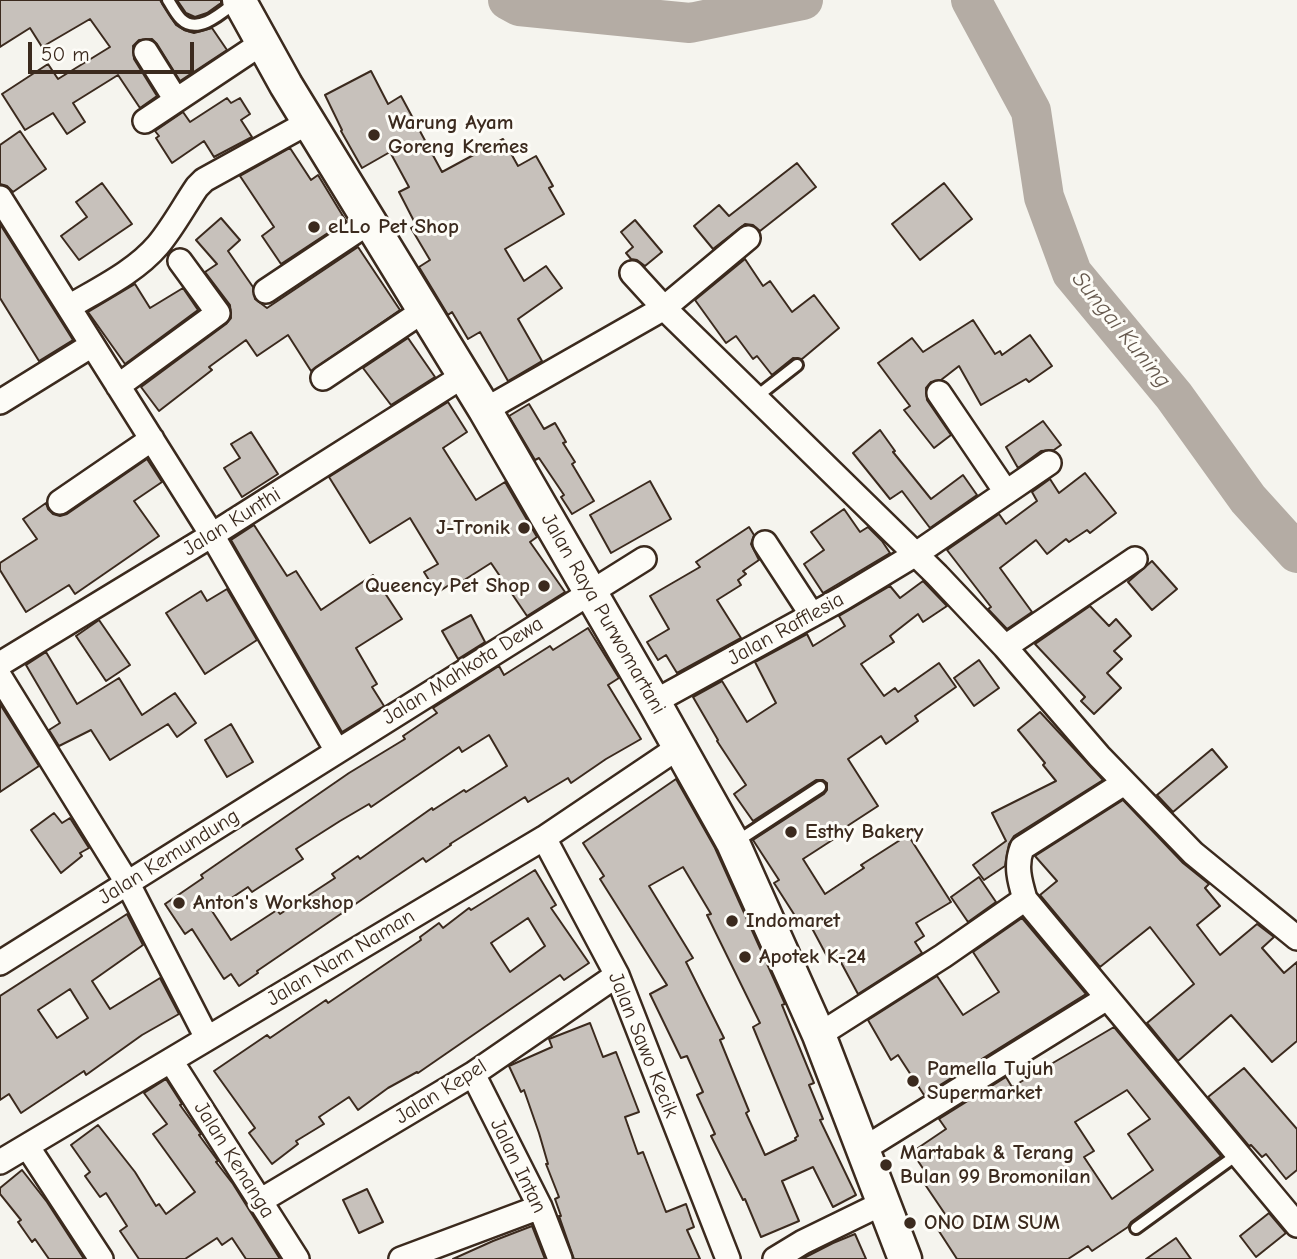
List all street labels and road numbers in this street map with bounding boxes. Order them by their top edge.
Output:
street label: Jalan Kunthi [178,482,286,562]
street label: Jalan Raya Purwomartani [535,509,671,719]
street label: Jalan Rafflesia [724,587,848,671]
street label: Jalan Mahkota Dewa [378,611,548,731]
street label: Jalan Kemundung [94,804,244,910]
street label: Jalan Nam Naman [263,904,419,1012]
street label: Jalan Sawo Kecik [602,969,684,1121]
street label: Jalan Kepel [391,1054,491,1130]
street label: Jalan Kenanga [188,1097,280,1223]
street label: Jalan Intan [484,1115,552,1217]

